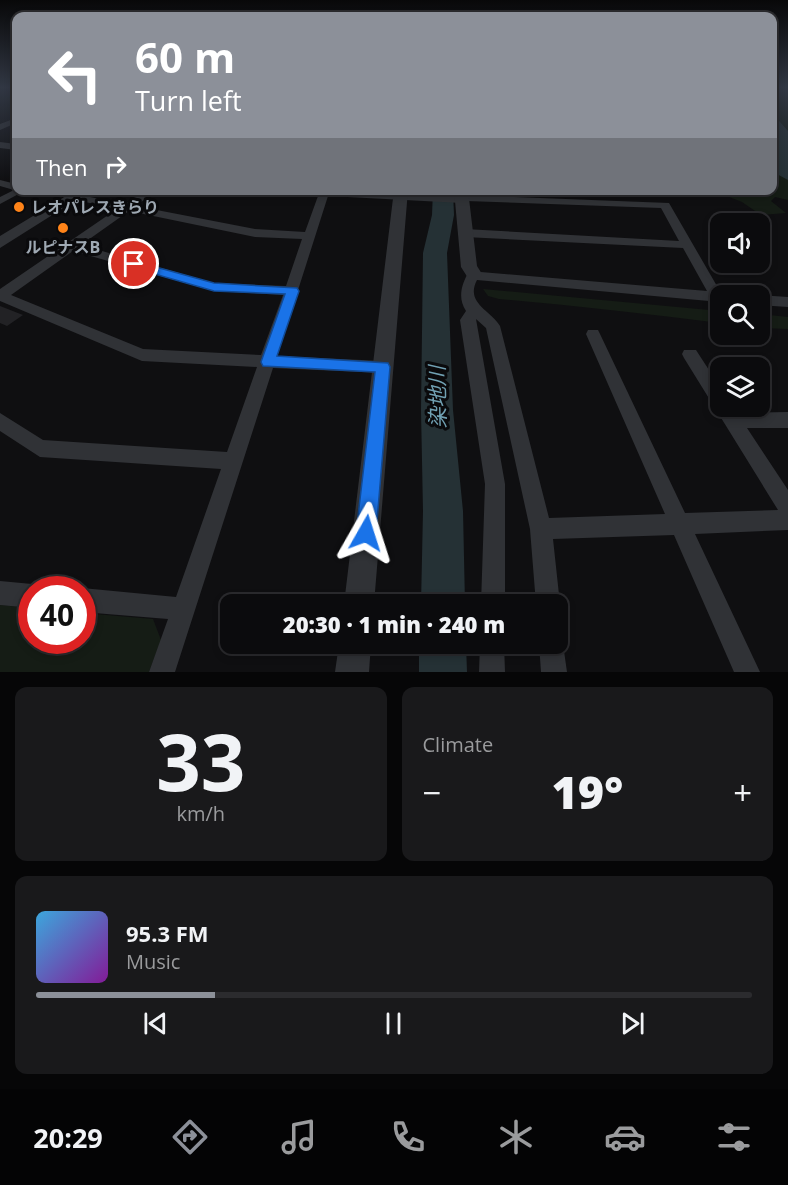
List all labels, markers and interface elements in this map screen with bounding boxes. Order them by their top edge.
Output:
text: 60 m [135,28,235,85]
icon: left [36,36,114,114]
text: Turn left [135,82,242,119]
icon: right [99,150,132,183]
text: Then [36,152,87,182]
place label: レオパレスきらり [31,196,159,218]
marker: レオパレスきらり [12,200,26,214]
map controls [710,213,770,417]
button: sound [710,213,770,273]
marker: ルピナスB [56,221,70,235]
place label: ルピナスB [26,236,100,258]
pin [108,238,159,289]
icon: arrive [117,247,150,280]
button: search [710,285,770,345]
button: layers [710,357,770,417]
water label: 染地川 [422,363,452,429]
position arrow [334,501,398,565]
speed limit sign: 40 [18,576,96,654]
text: 20:30 · 1 min · 240 m [283,609,505,639]
text: 33 [156,708,245,814]
text: Climate [423,731,493,758]
text: 19° [551,761,623,822]
text: − [423,770,441,815]
text: + [733,770,752,815]
text: km/h [176,800,225,827]
text: 95.3 FM [126,918,209,948]
text: Music [126,948,180,975]
icon: previous [139,1007,172,1040]
icon: pause [377,1007,410,1040]
icon: next [616,1007,649,1040]
icon: directions [169,1116,211,1158]
icon: music [278,1116,320,1158]
icon: phone [387,1116,429,1158]
icon: climate [495,1116,537,1158]
icon: car [604,1116,646,1158]
icon: filters [713,1116,755,1158]
text: 20:29 [33,1119,103,1156]

